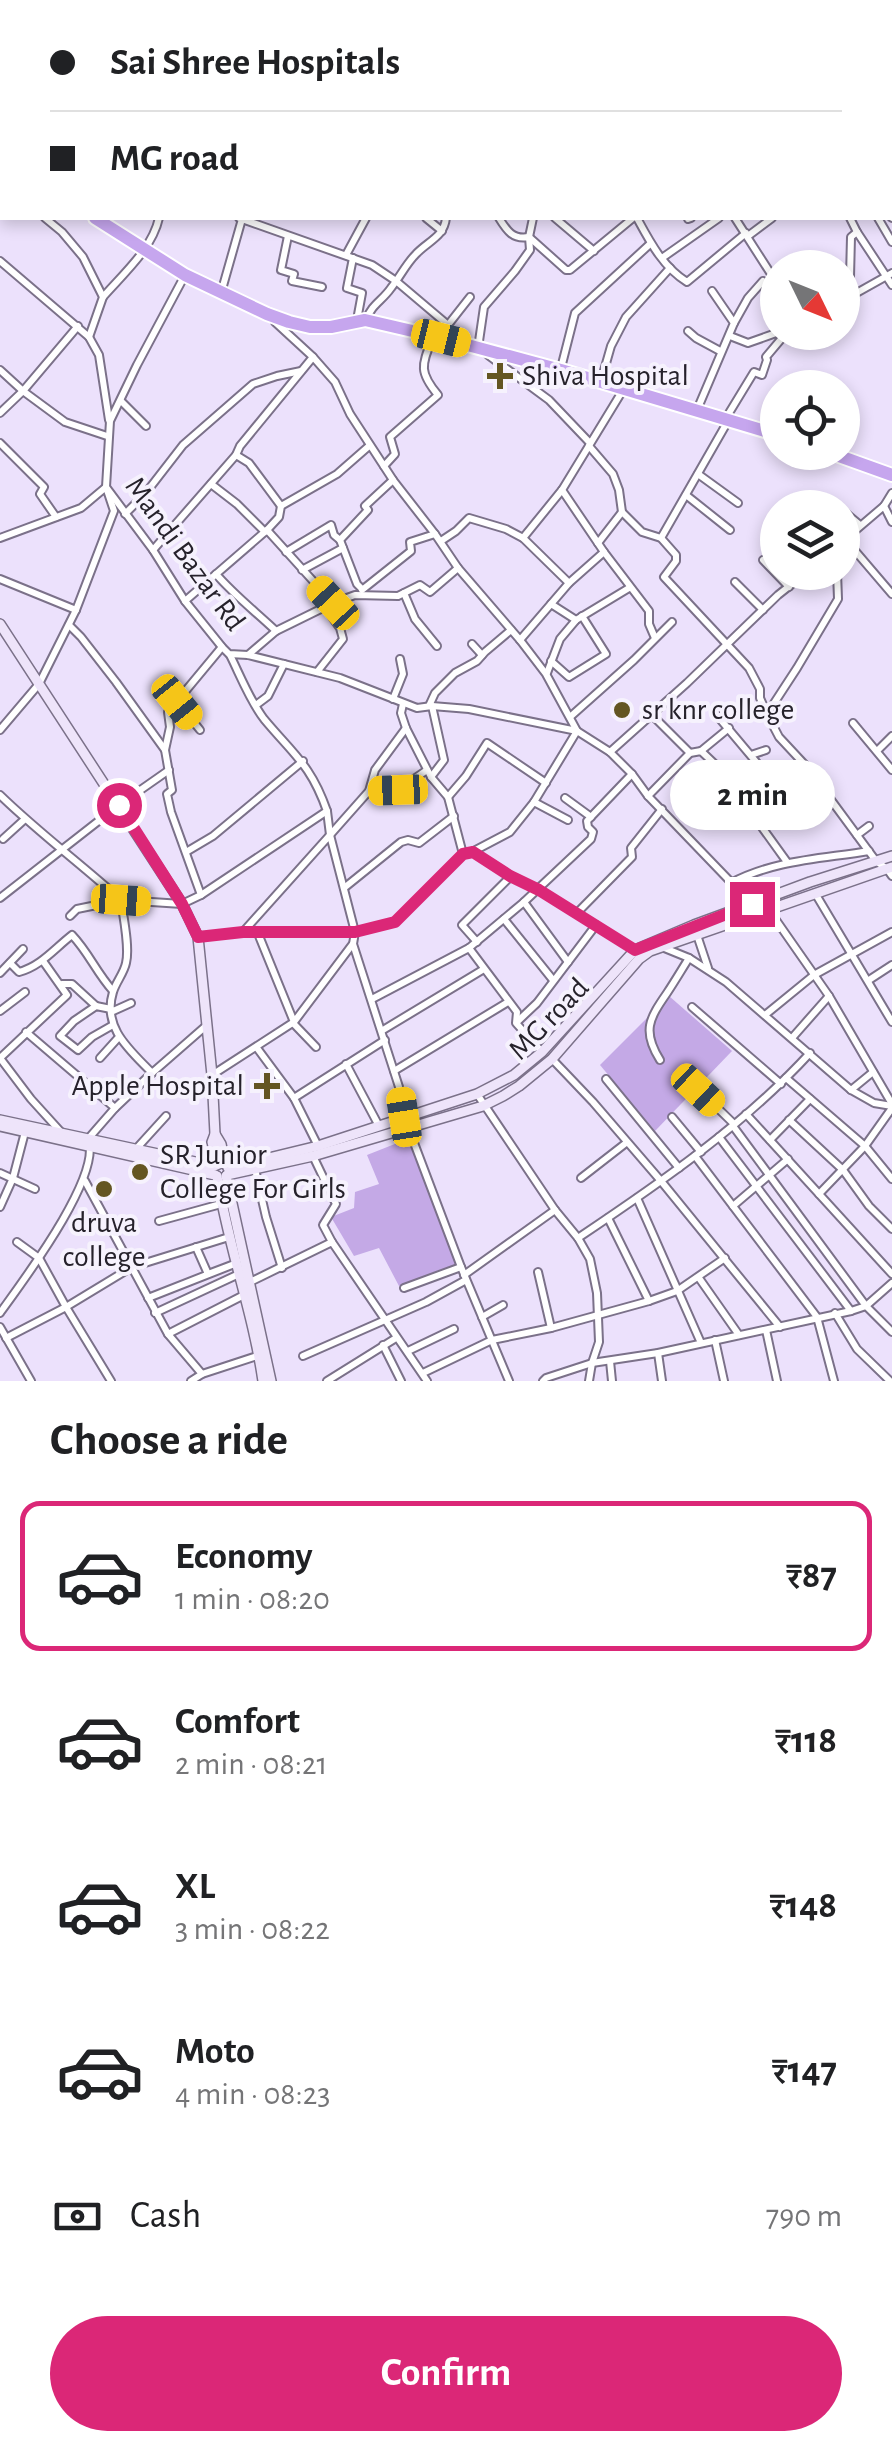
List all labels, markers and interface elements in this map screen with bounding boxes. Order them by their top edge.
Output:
text: Sai Shree Hospitals [110,44,400,82]
text: MG road [110,140,239,178]
north arrow [760,250,860,350]
map controls [760,250,860,590]
car [408,316,474,360]
place label: Shiva Hospital [522,361,689,391]
marker: Shiva Hospital [487,363,513,389]
button: locate [760,370,860,470]
street label: Mandi Bazar Rd [119,472,251,636]
button: layers [760,490,860,590]
car [302,571,364,635]
car [146,669,208,735]
place label: sr knr college [642,695,794,725]
marker: sr knr college [611,699,633,721]
callout: 2 min [670,759,834,829]
car [367,774,429,806]
text: 2 min [717,779,788,811]
route start [97,783,142,828]
route end [730,882,775,927]
car [90,883,152,917]
street label: MG road [503,972,595,1066]
car [666,1059,730,1121]
place label: Apple Hospital [71,1071,244,1101]
marker: Apple Hospital [254,1073,280,1099]
car [384,1085,424,1149]
place label: SR Junior College For Girls [160,1140,346,1204]
marker: SR Junior College For Girls [129,1161,151,1183]
marker: druva college [93,1178,115,1200]
place label: druva college [62,1208,146,1272]
text: Choose a ride [50,1418,288,1463]
icon: car [55,1531,145,1621]
text: Economy [175,1538,313,1576]
text: ₹87 [786,1557,837,1595]
text: 1 min · 08:20 [175,1583,330,1615]
icon: car [55,1696,145,1786]
text: Comfort [175,1703,300,1741]
text: ₹118 [775,1722,837,1760]
text: 2 min · 08:21 [175,1748,328,1780]
icon: car [55,1861,145,1951]
text: XL [175,1868,215,1906]
text: ₹148 [770,1887,837,1925]
text: 3 min · 08:22 [175,1913,330,1945]
icon: car [55,2026,145,2116]
text: Moto [175,2033,255,2071]
text: ₹147 [772,2052,837,2090]
text: 4 min · 08:23 [175,2078,331,2110]
icon: cash [50,2189,105,2244]
text: Cash [130,2197,201,2235]
text: 790 m [766,2200,842,2232]
button: Confirm [50,2316,842,2431]

